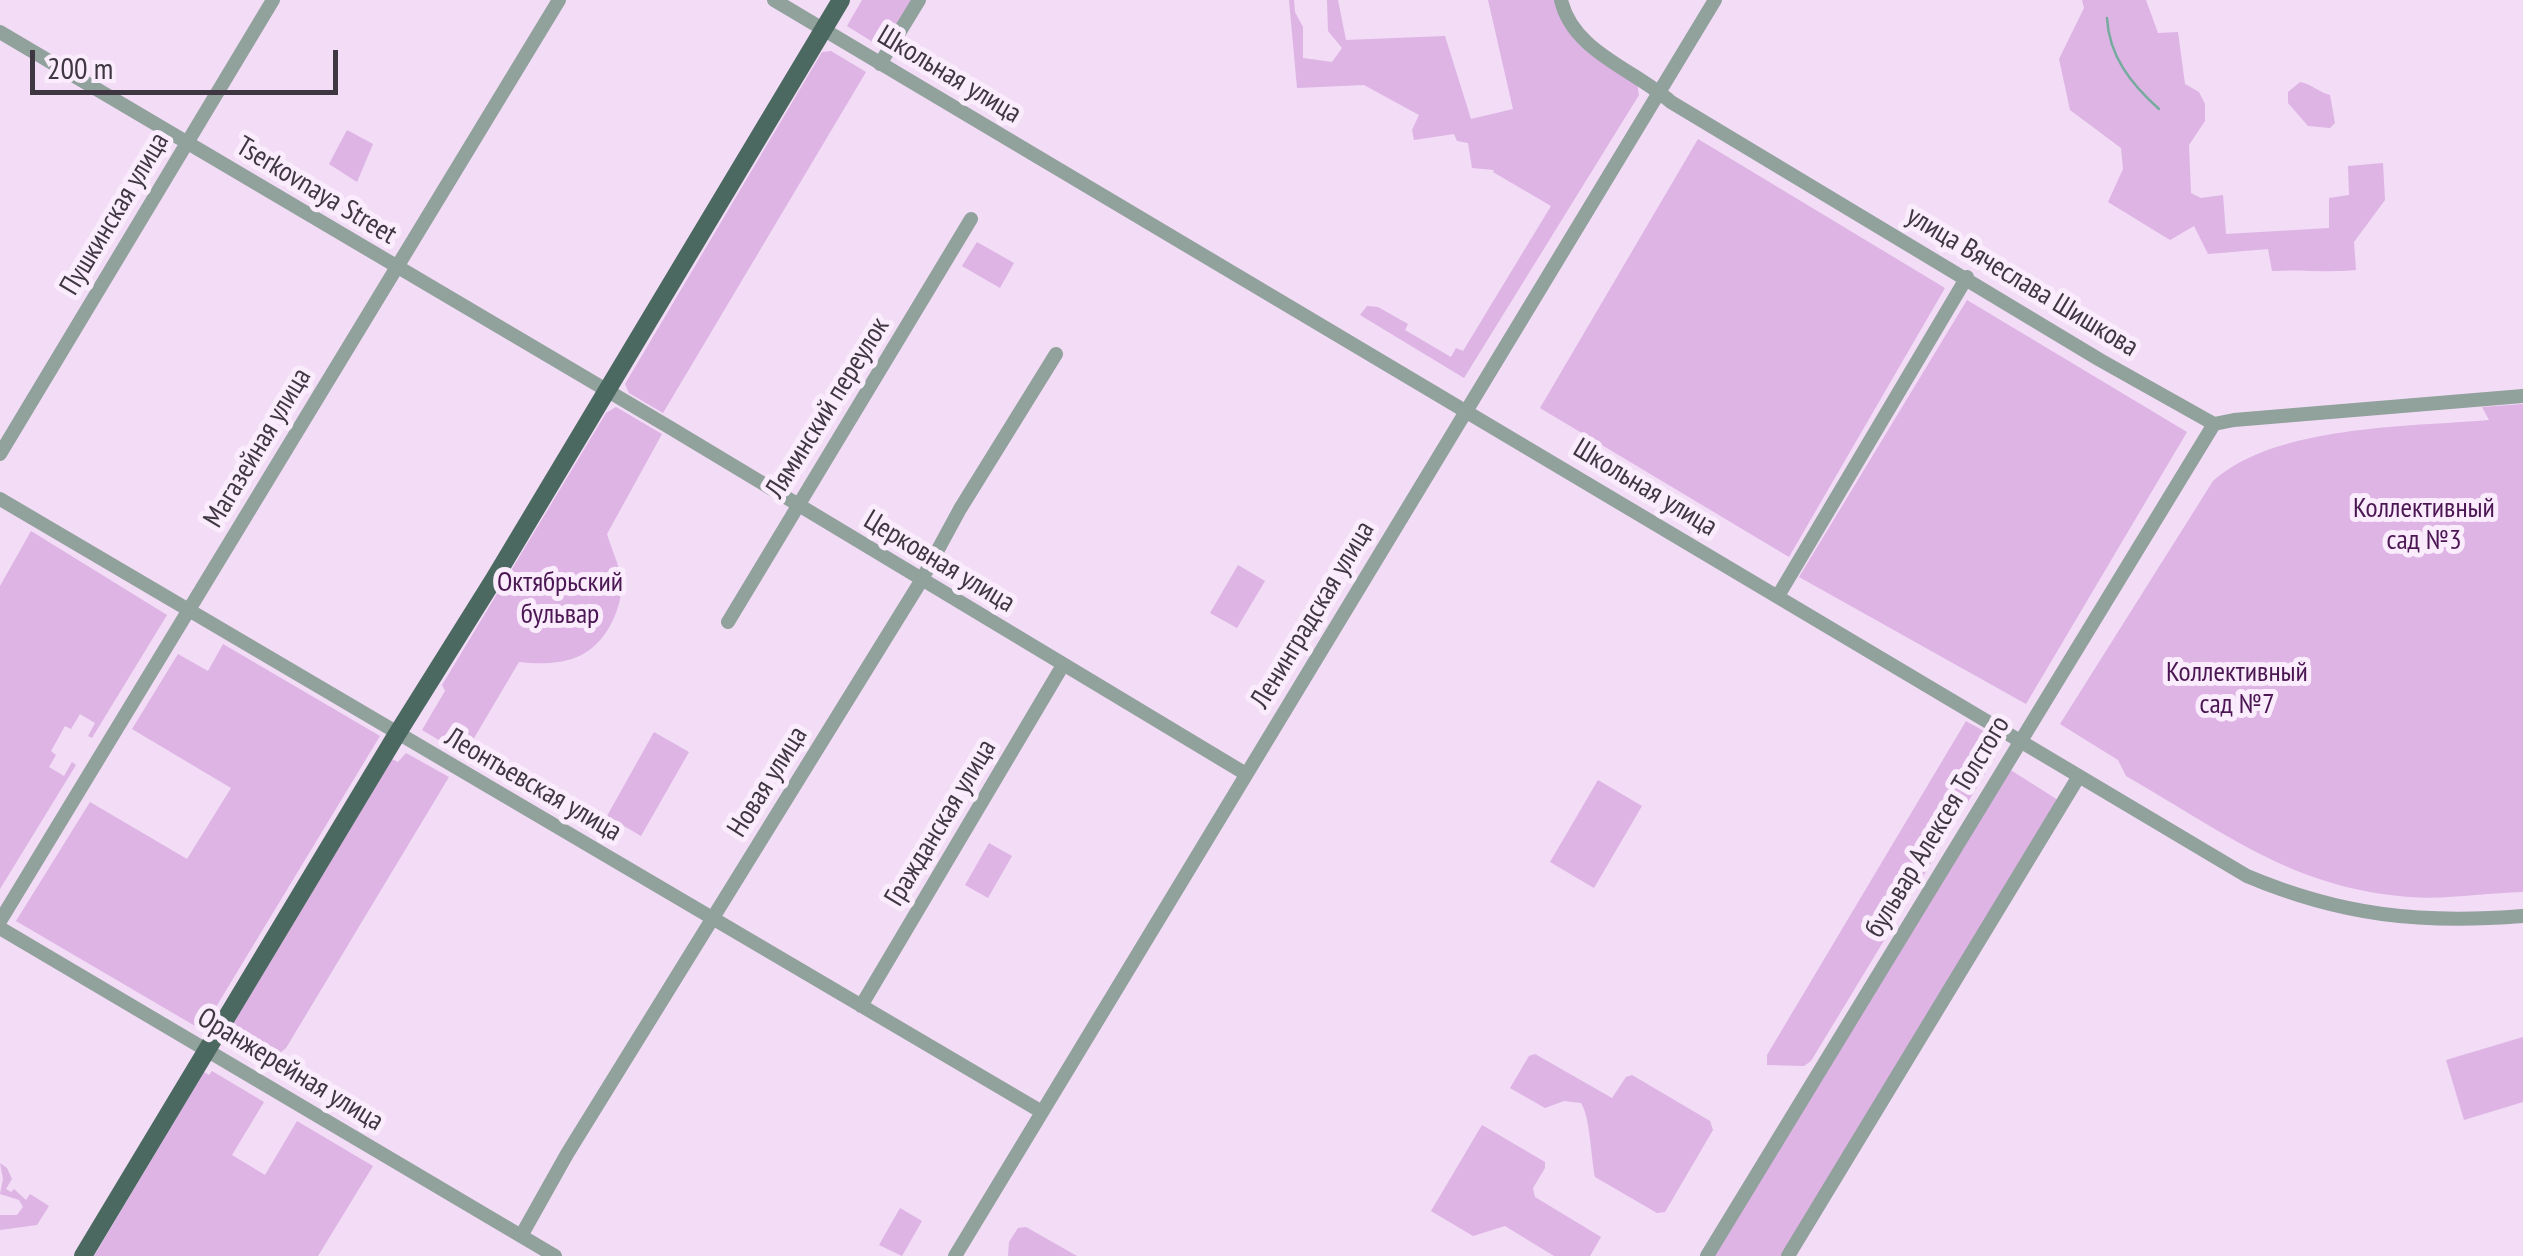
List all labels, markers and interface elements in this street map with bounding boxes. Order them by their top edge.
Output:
street label: Школьная улица [871,19,1027,131]
scale bar [35,30,342,92]
text: 200 m [47,48,113,87]
street label: Пушкинская улица [53,127,177,301]
street label: Tserkovnaya Street [230,130,402,252]
street label: улица Вячеслава Шишкова [1900,200,2144,364]
street label: Ляминский переулок [759,311,897,505]
street label: Магазейная улица [197,362,319,534]
street label: Школьная улица [1567,432,1723,544]
park label: Коллективный сад №3 [2353,492,2495,558]
street label: Церковная улица [857,504,1021,620]
street label: Ленинградская улица [1244,515,1382,715]
park label: Октябрьский бульвар [497,566,623,632]
park label: Коллективный сад №7 [2166,656,2308,722]
street label: бульвар Алексея Толстого [1859,710,2017,944]
street label: Леонтьевская улица [439,721,627,849]
street label: Новая улица [721,721,815,843]
street label: Гражданская улица [878,734,1004,912]
street label: Оранжерейная улица [191,1001,389,1139]

